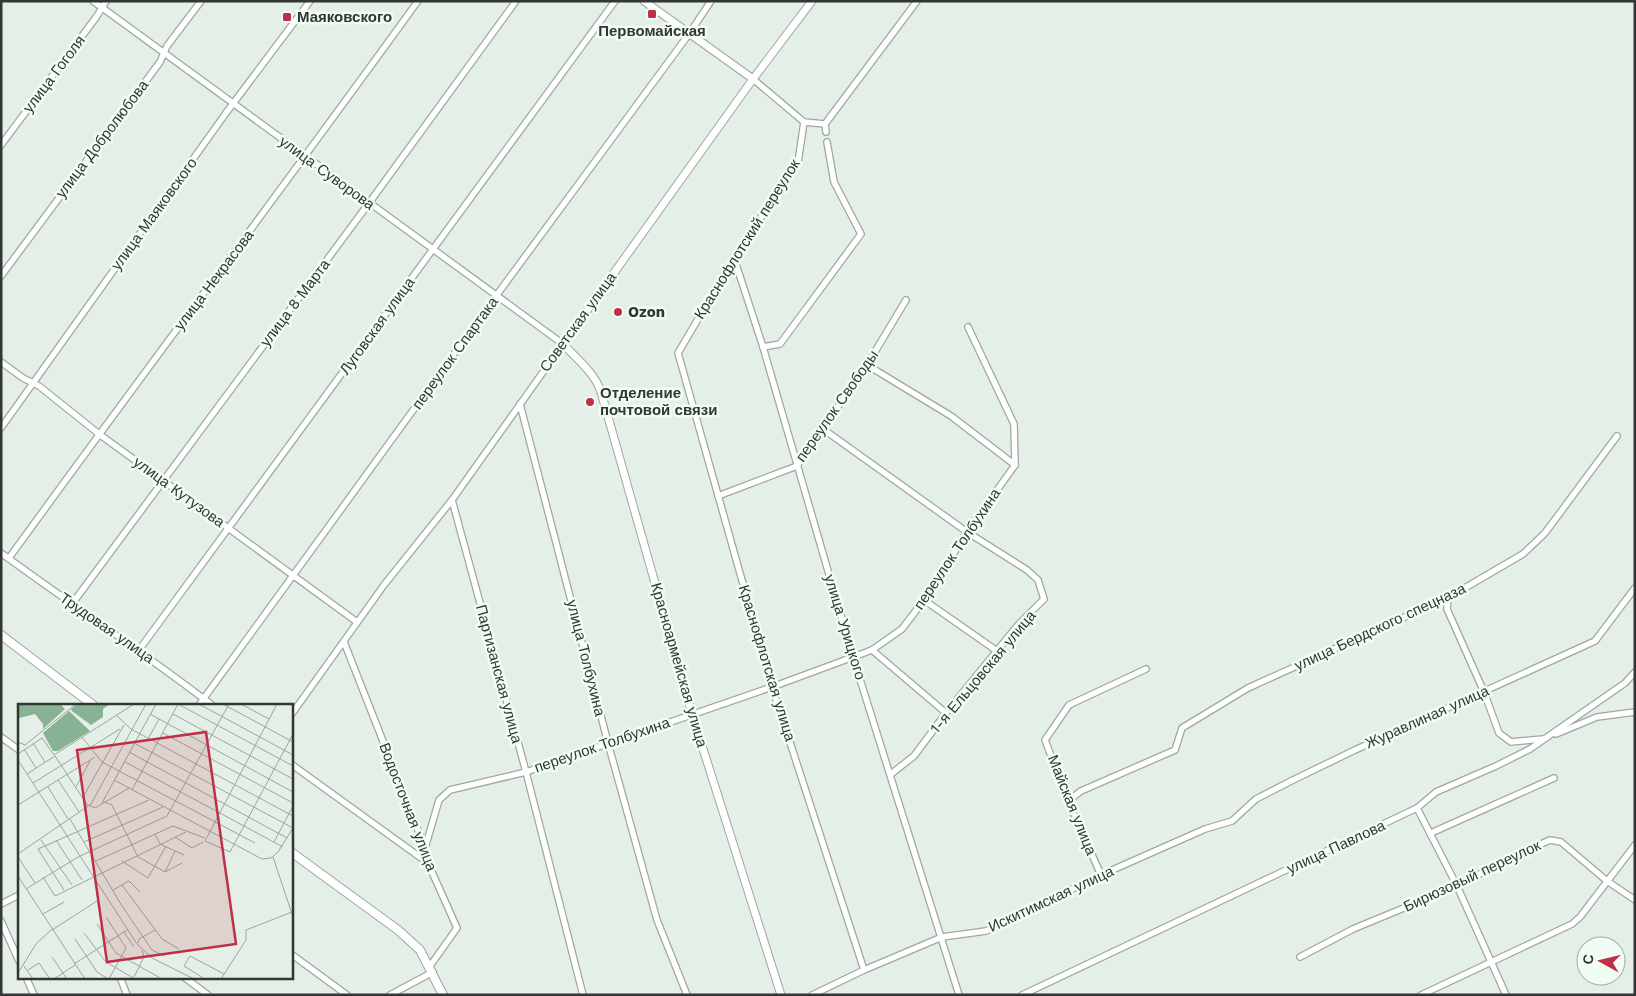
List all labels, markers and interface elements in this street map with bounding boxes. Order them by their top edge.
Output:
place label: Маяковского [297,8,392,26]
marker: Первомайская [646,8,658,20]
marker: Маяковского [281,11,293,23]
place label: Первомайская [598,22,706,40]
street label: улица Гоголя [19,32,89,116]
street label: улица Добролюбова [52,76,153,202]
street label: улица Суворова [276,132,379,214]
street label: улица Маяковского [107,154,201,274]
street label: Краснофлотский переулок [690,155,804,322]
street label: улица Некрасова [170,226,258,334]
street label: улица 8 Марта [256,255,334,350]
street label: Советская улица [536,268,621,375]
street label: Луговская улица [336,273,419,378]
street label: переулок Спартака [408,293,502,413]
place label: Ozon [628,303,665,321]
marker: Ozon [612,306,624,318]
street label: переулок Свободы [792,347,882,465]
place label: Отделение почтовой связи [600,384,717,419]
marker: Отделение почтовой связи [584,396,596,408]
street label: улица Кутузова [130,453,229,532]
street label: переулок Толбухина [910,485,1005,613]
street label: улица Урицкого [820,572,870,682]
street label: улица Бердского спецназа [1292,579,1469,675]
street label: Красноармейская улица [647,581,711,750]
street label: Краснофлотская улица [735,583,800,744]
street label: Трудовая улица [56,589,158,668]
street label: улица Толбухина [563,598,609,719]
street label: Партизанская улица [472,603,526,746]
street label: 1-я Ельцовская улица [926,606,1040,737]
street label: Журавлиная улица [1362,681,1492,752]
inset map [18,704,292,978]
street label: переулок Толбухина [532,713,673,777]
street label: Водосточная улица [375,740,441,874]
street label: Майская улица [1044,752,1101,858]
street label: улица Павлова [1284,816,1389,878]
street label: Бирюзовый переулок [1401,836,1544,916]
street label: Искитимская улица [986,862,1117,936]
north arrow [1576,936,1626,986]
text: С [1579,953,1597,965]

